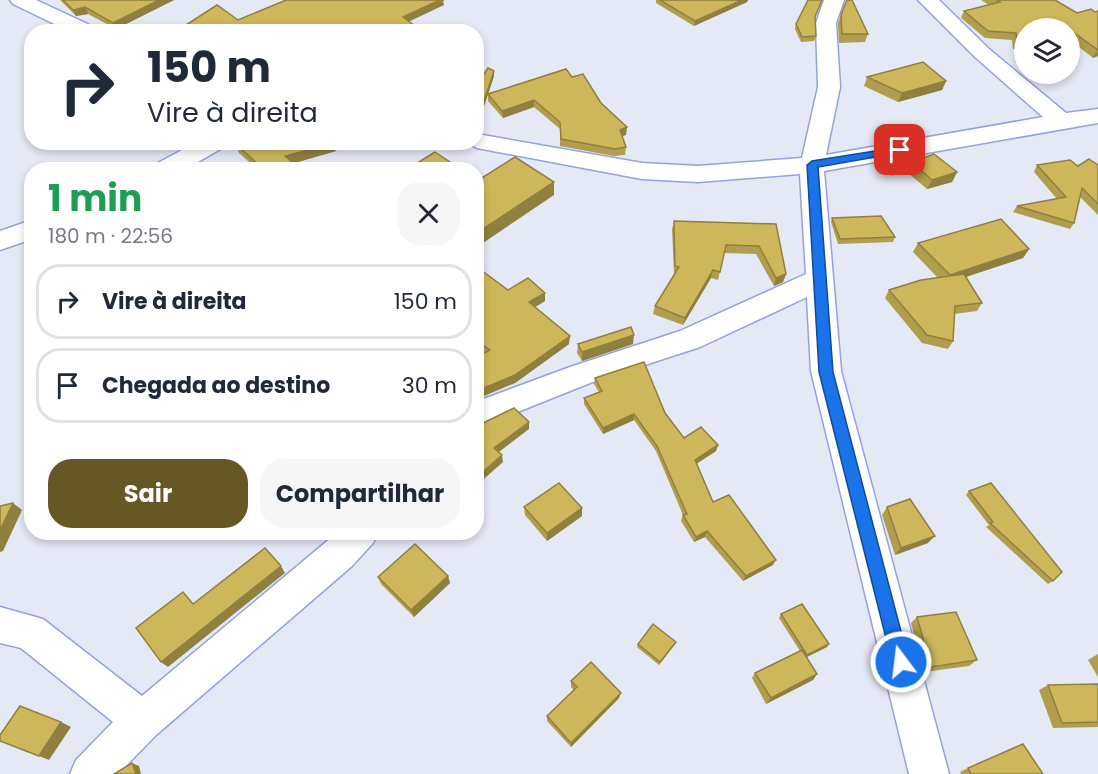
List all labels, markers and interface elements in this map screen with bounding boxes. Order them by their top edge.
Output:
map controls [1014,18,1080,84]
button: layers [1014,18,1080,84]
text: 150 m [147,38,271,97]
icon: right [48,48,126,126]
text: Vire à direita [147,94,318,131]
pin [874,124,925,175]
icon: arrive [883,133,916,166]
text: 1 min [48,173,142,224]
button: close [397,182,460,245]
text: 180 m · 22:56 [48,222,173,250]
icon: right [51,285,84,318]
text: Vire à direita [102,286,247,317]
text: 150 m [394,286,457,317]
icon: arrive [51,369,84,402]
text: Chegada ao destino [102,370,330,401]
text: 30 m [402,370,457,401]
button: Sair [48,459,248,528]
button: Compartilhar [260,459,460,528]
position arrow [869,630,933,694]

